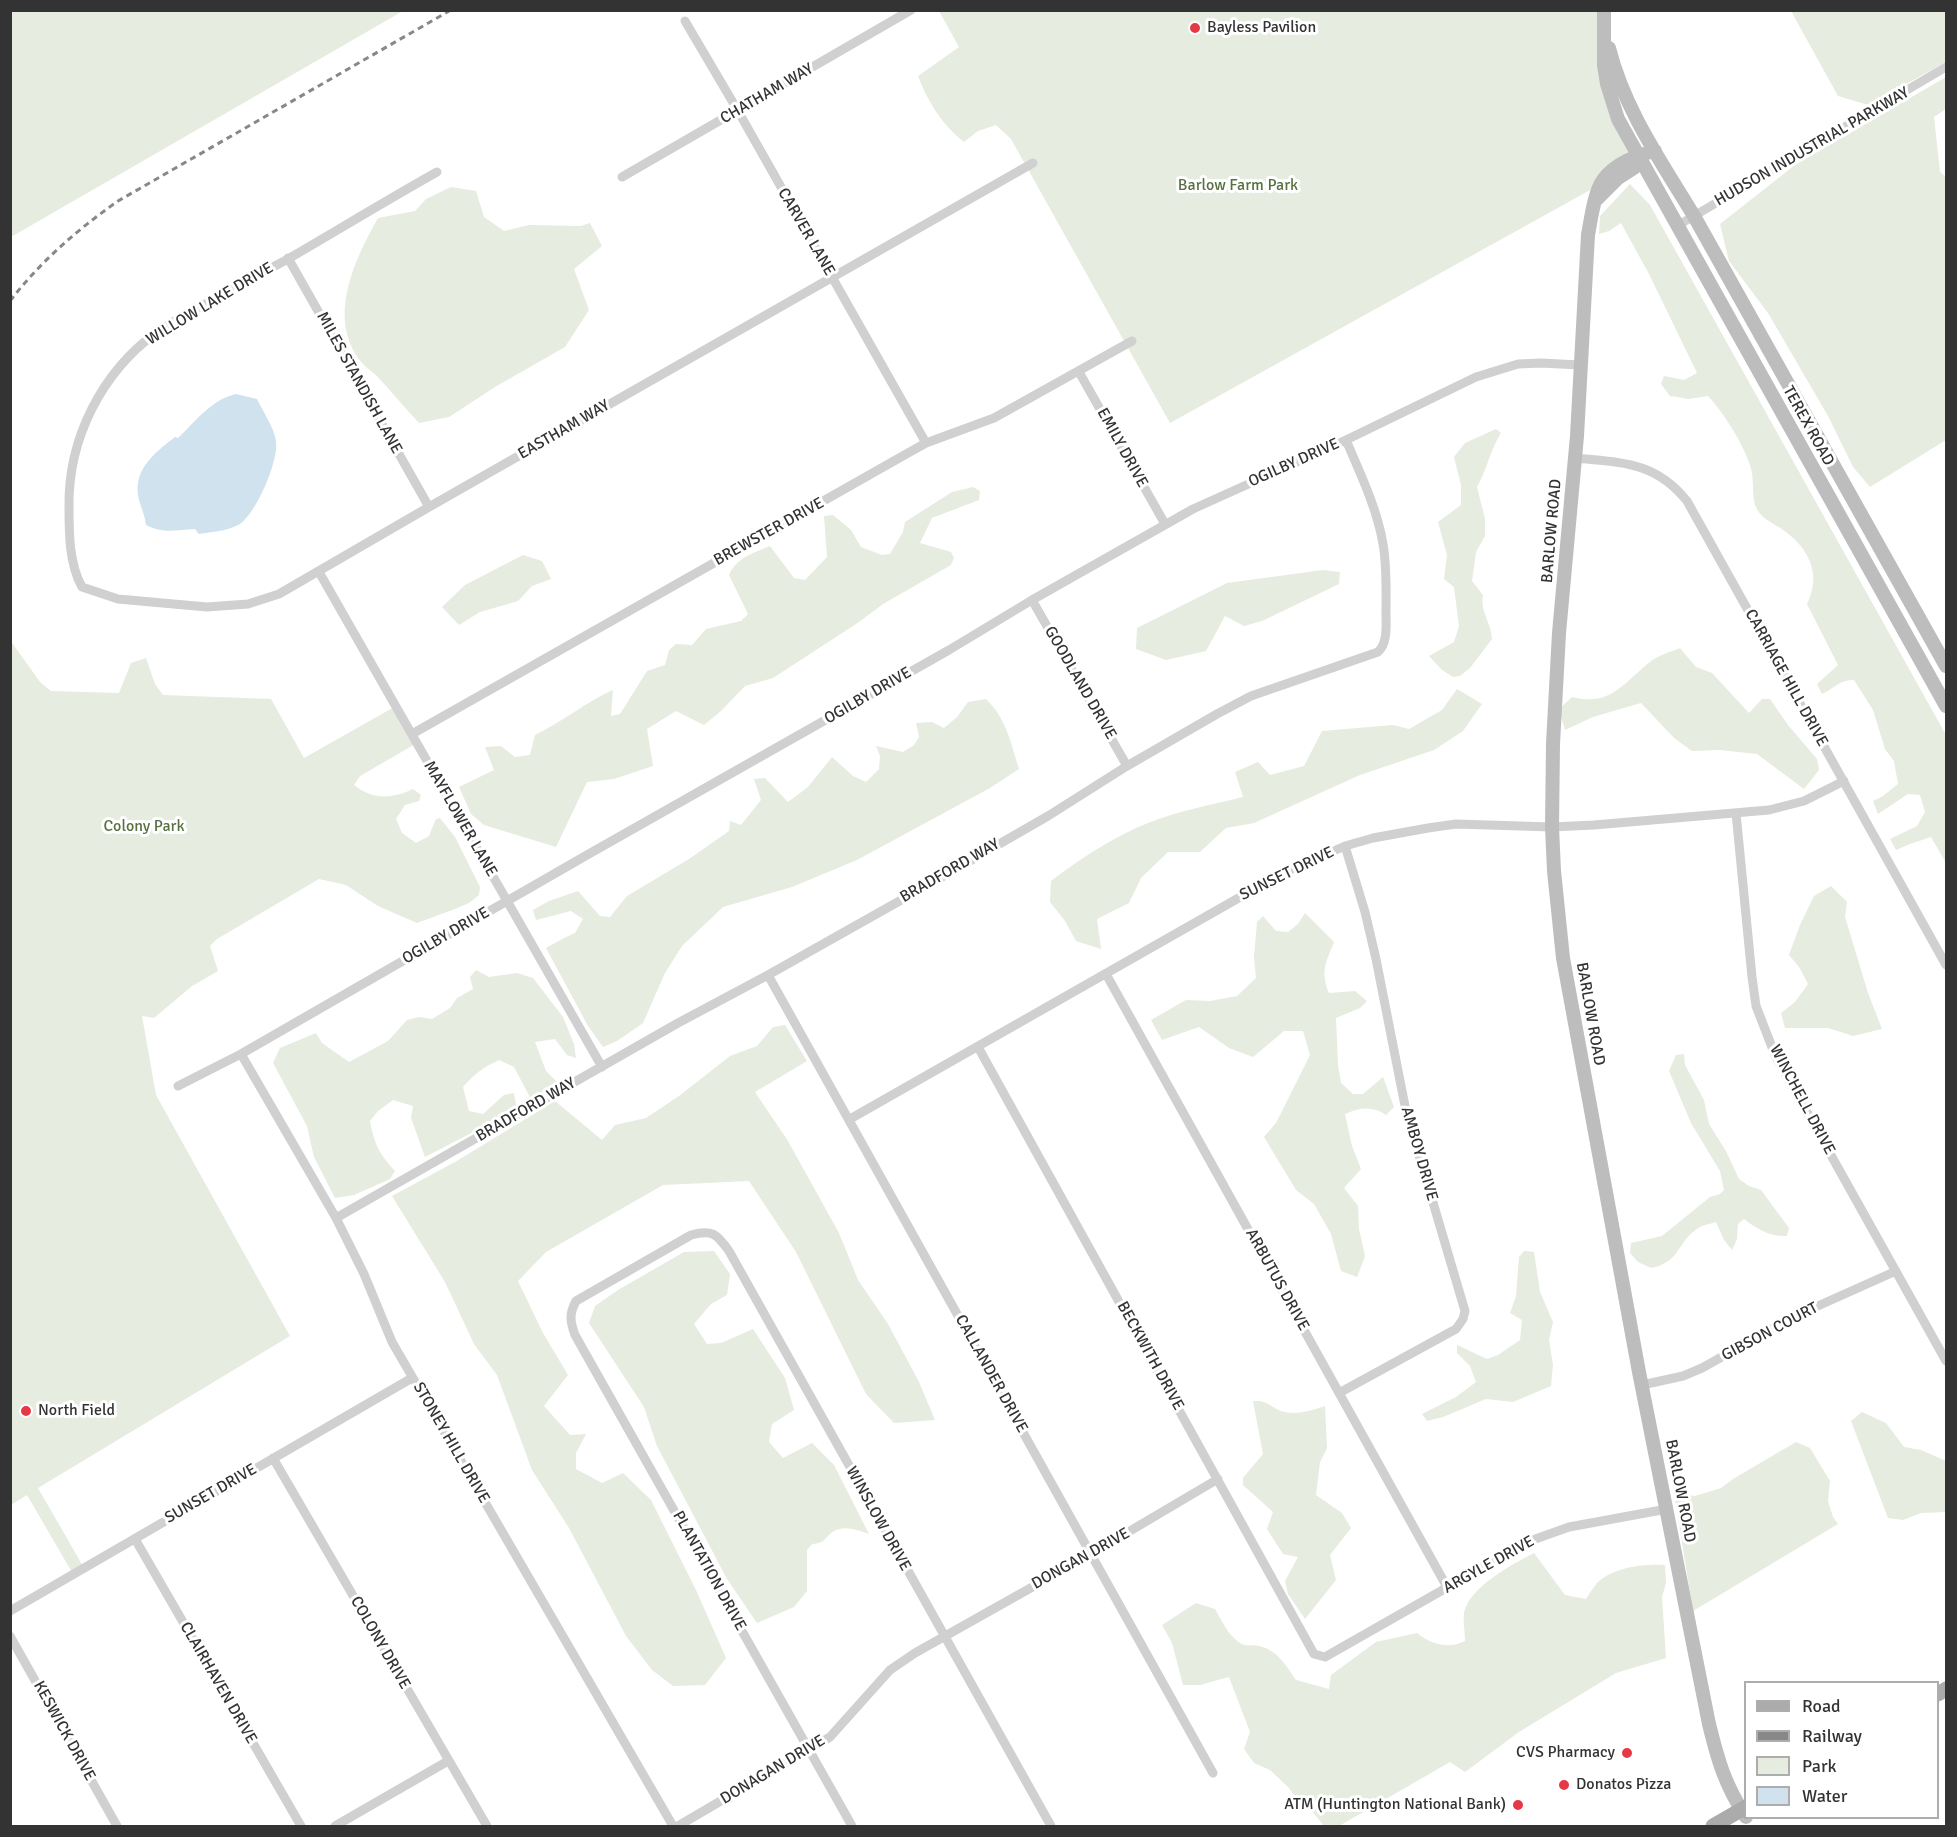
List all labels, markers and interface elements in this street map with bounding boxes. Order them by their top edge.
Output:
place label: Bayless Pavilion [1207,18,1316,38]
marker: Bayless Pavilion [1188,21,1202,35]
street label: CHATHAM WAY [717,60,817,128]
street label: HUDSON INDUSTRIAL PARKWAY [1711,83,1913,211]
park label: Barlow Farm Park [1178,176,1298,196]
street label: CARVER LANE [773,185,839,279]
street label: WILLOW LAKE DRIVE [143,258,277,350]
street label: MILES STANDISH LANE [312,309,406,457]
street label: TEREX ROAD [1778,383,1838,469]
street label: EASTHAM WAY [515,396,613,464]
street label: EMILY DRIVE [1092,405,1152,491]
street label: OGILBY DRIVE [1246,434,1342,492]
street label: BARLOW ROAD [1538,478,1566,584]
street label: BREWSTER DRIVE [710,494,828,570]
street label: CARRIAGE HILL DRIVE [1740,606,1832,750]
street label: GOODLAND DRIVE [1040,623,1120,743]
street label: OGILBY DRIVE [821,663,915,729]
street label: MAYFLOWER LANE [419,758,501,880]
park label: Colony Park [104,817,184,837]
street label: BRADFORD WAY [897,835,1003,907]
street label: SUNSET DRIVE [1237,843,1337,905]
street label: OGILBY DRIVE [399,903,493,969]
street label: BARLOW ROAD [1571,961,1609,1067]
street label: WINCHELL DRIVE [1765,1042,1839,1158]
street label: BRADFORD WAY [473,1074,579,1146]
street label: AMBOY DRIVE [1396,1105,1442,1203]
street label: ARBUTUS DRIVE [1241,1226,1313,1334]
street label: BECKWITH DRIVE [1112,1298,1188,1414]
street label: GIBSON COURT [1718,1299,1822,1365]
street label: CALLANDER DRIVE [951,1312,1031,1436]
street label: STONEY HILL DRIVE [409,1379,493,1507]
place label: North Field [38,1401,115,1421]
marker: North Field [19,1404,33,1418]
street label: BARLOW ROAD [1661,1438,1699,1544]
street label: SUNSET DRIVE [162,1460,260,1528]
street label: WINSLOW DRIVE [841,1463,915,1575]
street label: PLANTATION DRIVE [668,1508,750,1634]
street label: DONGAN DRIVE [1029,1524,1133,1594]
street label: ARGYLE DRIVE [1440,1532,1538,1598]
street label: COLONY DRIVE [346,1593,414,1693]
street label: CLAIRHAVEN DRIVE [175,1619,261,1747]
street label: KESWICK DRIVE [29,1678,99,1784]
legend [1744,1681,1939,1819]
text: Road [1802,1695,1841,1717]
text: Railway [1802,1725,1862,1747]
street label: DONAGAN DRIVE [717,1731,829,1809]
place label: CVS Pharmacy [1516,1743,1615,1763]
marker: CVS Pharmacy [1620,1746,1634,1760]
text: Park [1802,1755,1837,1777]
place label: Donatos Pizza [1576,1775,1671,1795]
marker: Donatos Pizza [1557,1778,1571,1792]
text: Water [1802,1785,1847,1807]
place label: ATM (Huntington National Bank) [1284,1795,1506,1815]
marker: ATM (Huntington National Bank) [1511,1798,1525,1812]

